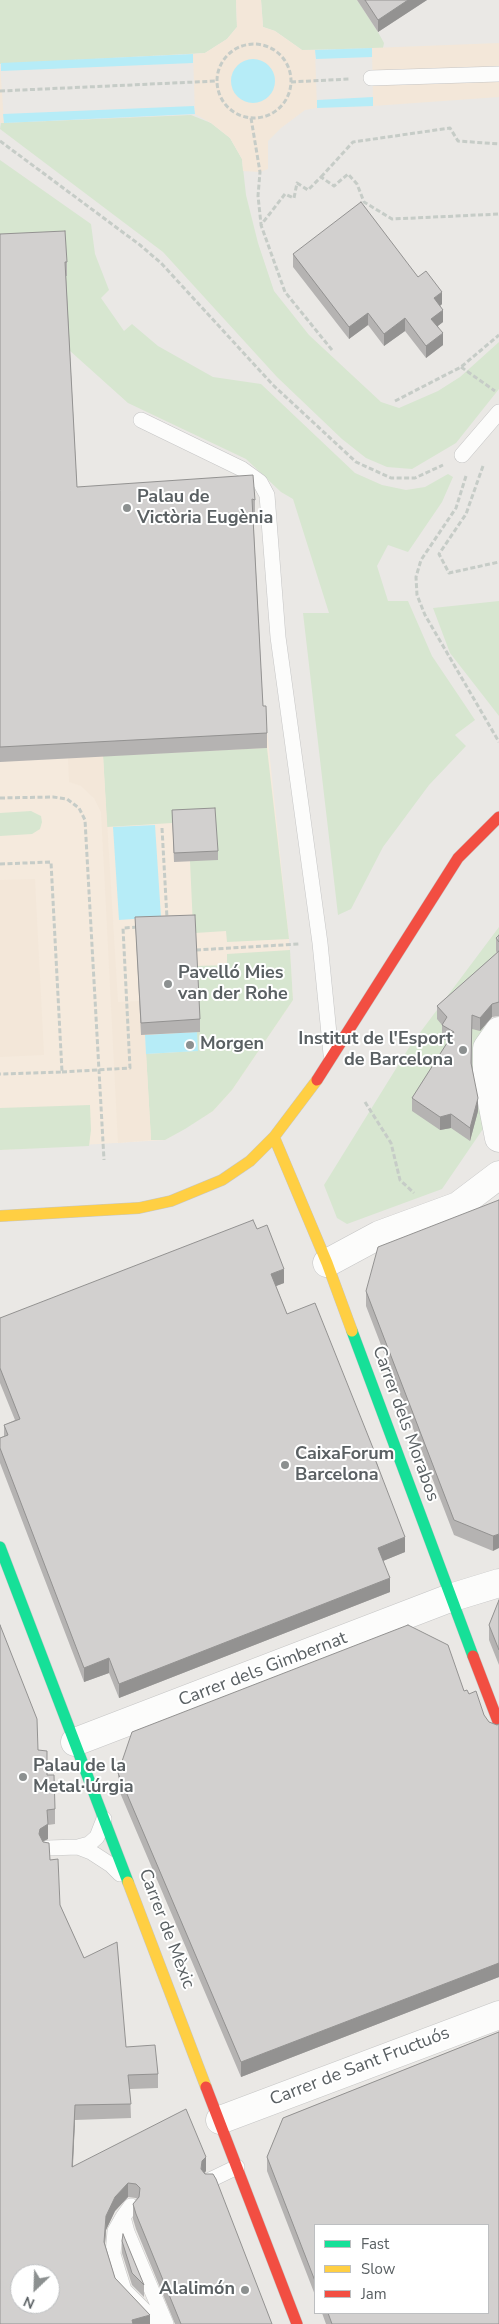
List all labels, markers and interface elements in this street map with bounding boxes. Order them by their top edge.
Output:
place label: Palau de Victòria Eugènia [137,487,273,530]
marker: Palau de Victòria Eugènia [121,502,133,514]
place label: Pavelló Mies van der Rohe [178,963,288,1006]
marker: Pavelló Mies van der Rohe [162,978,174,990]
place label: Institut de l'Esport de Barcelona [298,1029,453,1072]
place label: Morgen [200,1034,264,1056]
marker: Morgen [184,1039,196,1051]
marker: Institut de l'Esport de Barcelona [457,1044,469,1056]
street label: Carrer dels Morabos [367,1343,443,1505]
place label: CaixaForum Barcelona [295,1444,394,1486]
marker: CaixaForum Barcelona [279,1459,291,1471]
street label: Carrer dels Gimbernat [176,1628,350,1712]
place label: Palau de la Metal·lúrgia [33,1756,134,1798]
marker: Palau de la Metal·lúrgia [17,1771,29,1783]
street label: Carrer de Mèxic [133,1866,199,1992]
street label: Carrer de Sant Fructuós [267,2023,453,2111]
legend [314,2224,489,2314]
text: Fast [361,2234,389,2254]
text: Slow [361,2259,395,2279]
north arrow [10,2264,60,2314]
place label: Alalimón [159,2279,235,2301]
marker: Alalimón [239,2284,251,2296]
text: Jam [361,2284,387,2304]
text: N [20,2291,38,2313]

